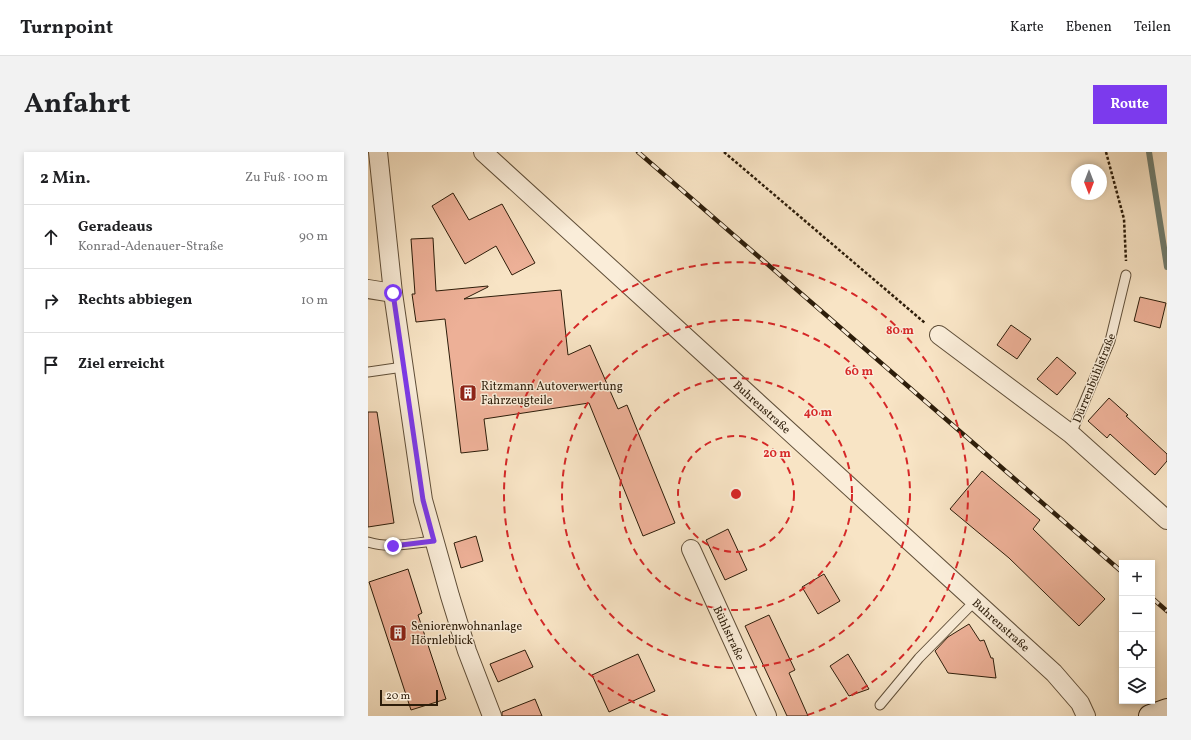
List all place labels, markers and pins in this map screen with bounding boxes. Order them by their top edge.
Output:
place label: Ritzmann Autoverwertung Fahrzeugteile [481,379,623,409]
building icon: Ritzmann Autoverwertung Fahrzeugteile [458,383,478,403]
centre of rings [729,487,743,501]
place label: Seniorenwohnanlage Hörnleblick [411,619,522,649]
building icon: Seniorenwohnanlage Hörnleblick [388,623,408,643]

